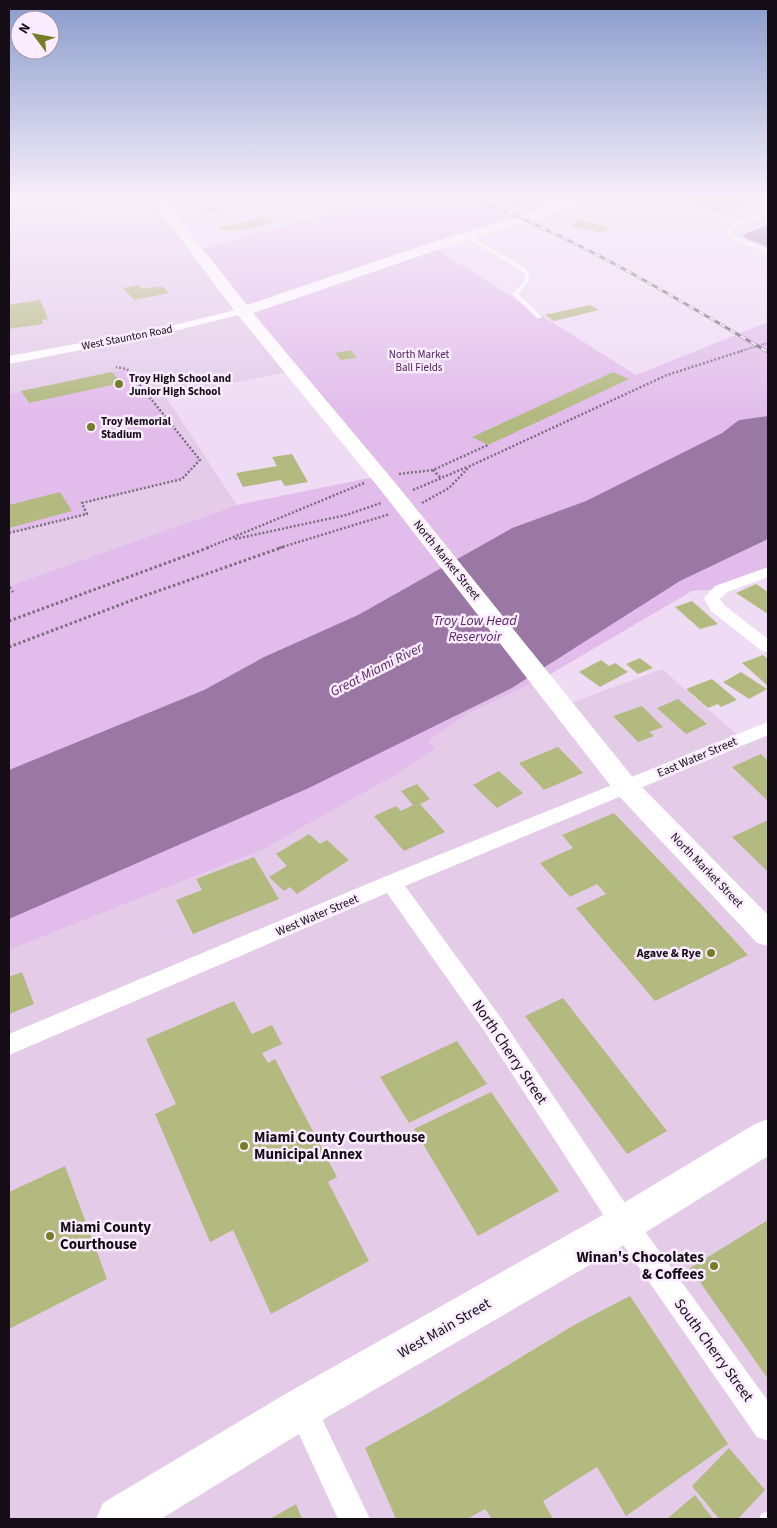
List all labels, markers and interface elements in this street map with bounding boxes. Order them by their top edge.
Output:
north arrow [10,10,60,60]
text: N [14,19,36,38]
street label: West Staunton Road [80,321,174,354]
park label: North Market Ball Fields [389,347,450,375]
place label: Troy High School and Junior High School [129,371,231,399]
marker: Troy High School and Junior High School [113,378,125,390]
place label: Troy Memorial Stadium [101,414,172,442]
marker: Troy Memorial Stadium [85,421,97,433]
street label: North Market Street [409,517,484,604]
water label: Troy Low Head Reservoir [433,611,517,647]
water label: Great Miami River [327,637,427,702]
street label: East Water Street [655,733,740,782]
street label: North Market Street [666,829,747,912]
street label: West Water Street [273,890,361,941]
place label: Agave & Rye [636,945,701,962]
marker: Agave & Rye [705,947,717,959]
street label: North Cherry Street [467,996,552,1109]
place label: Miami County Courthouse Municipal Annex [254,1127,426,1165]
marker: Miami County Courthouse Municipal Annex [238,1140,250,1152]
place label: Miami County Courthouse [60,1217,151,1255]
marker: Miami County Courthouse [44,1230,56,1242]
place label: Winan's Chocolates & Coffees [576,1247,704,1285]
marker: Winan's Chocolates & Coffees [708,1260,720,1272]
street label: West Main Street [394,1293,495,1364]
street label: South Cherry Street [669,1294,758,1406]

